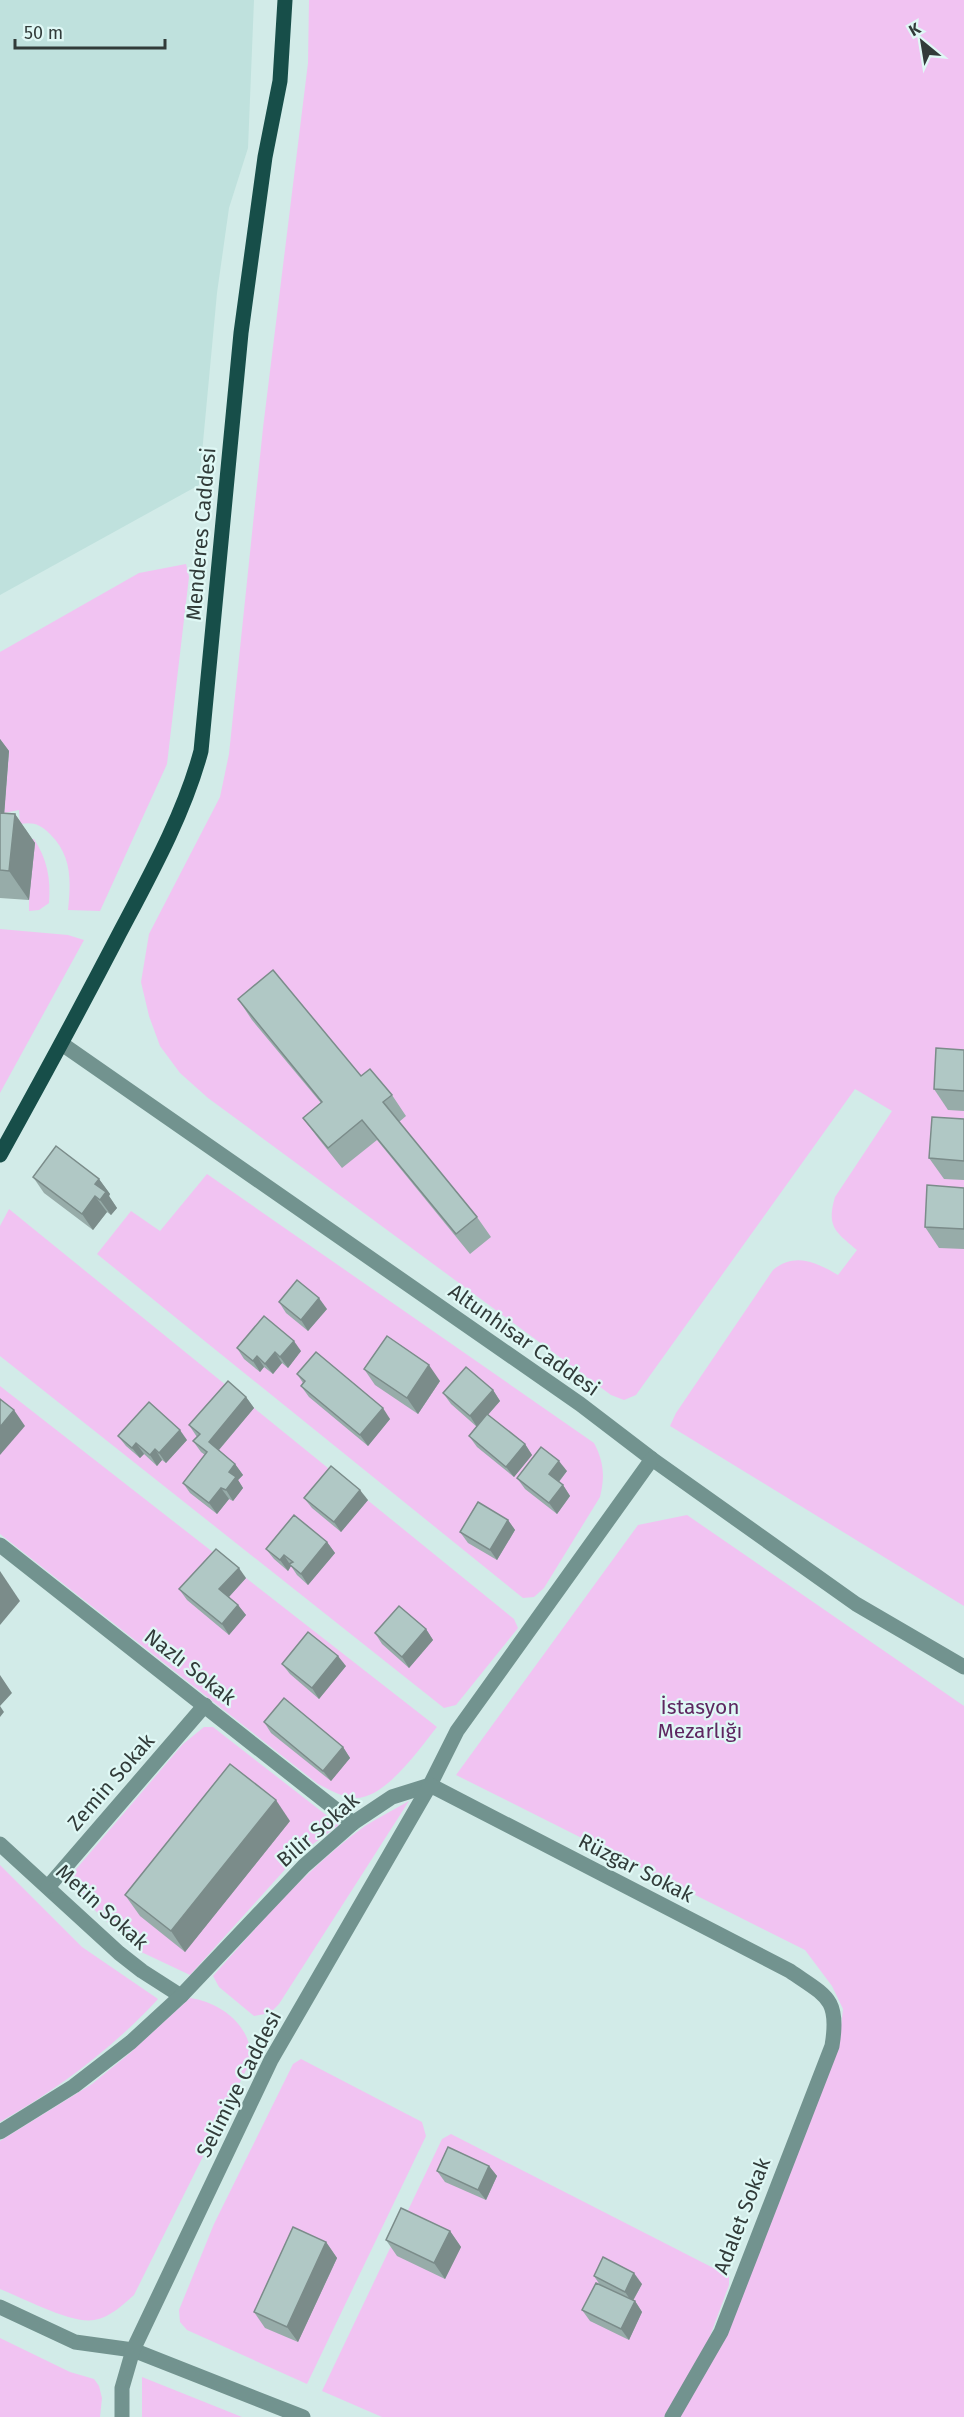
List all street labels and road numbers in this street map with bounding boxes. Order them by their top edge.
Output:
street label: Menderes Caddesi [180,446,222,622]
street label: Altunhisar Caddesi [443,1278,605,1402]
street label: Nazlı Sokak [139,1623,241,1711]
street label: Zemin Sokak [62,1728,160,1836]
street label: Bilir Sokak [271,1787,365,1873]
street label: Rüzgar Sokak [574,1828,698,1908]
street label: Metin Sokak [50,1859,154,1955]
street label: Selimiye Caddesi [191,2006,287,2162]
street label: Adalet Sokak [708,2154,776,2278]

